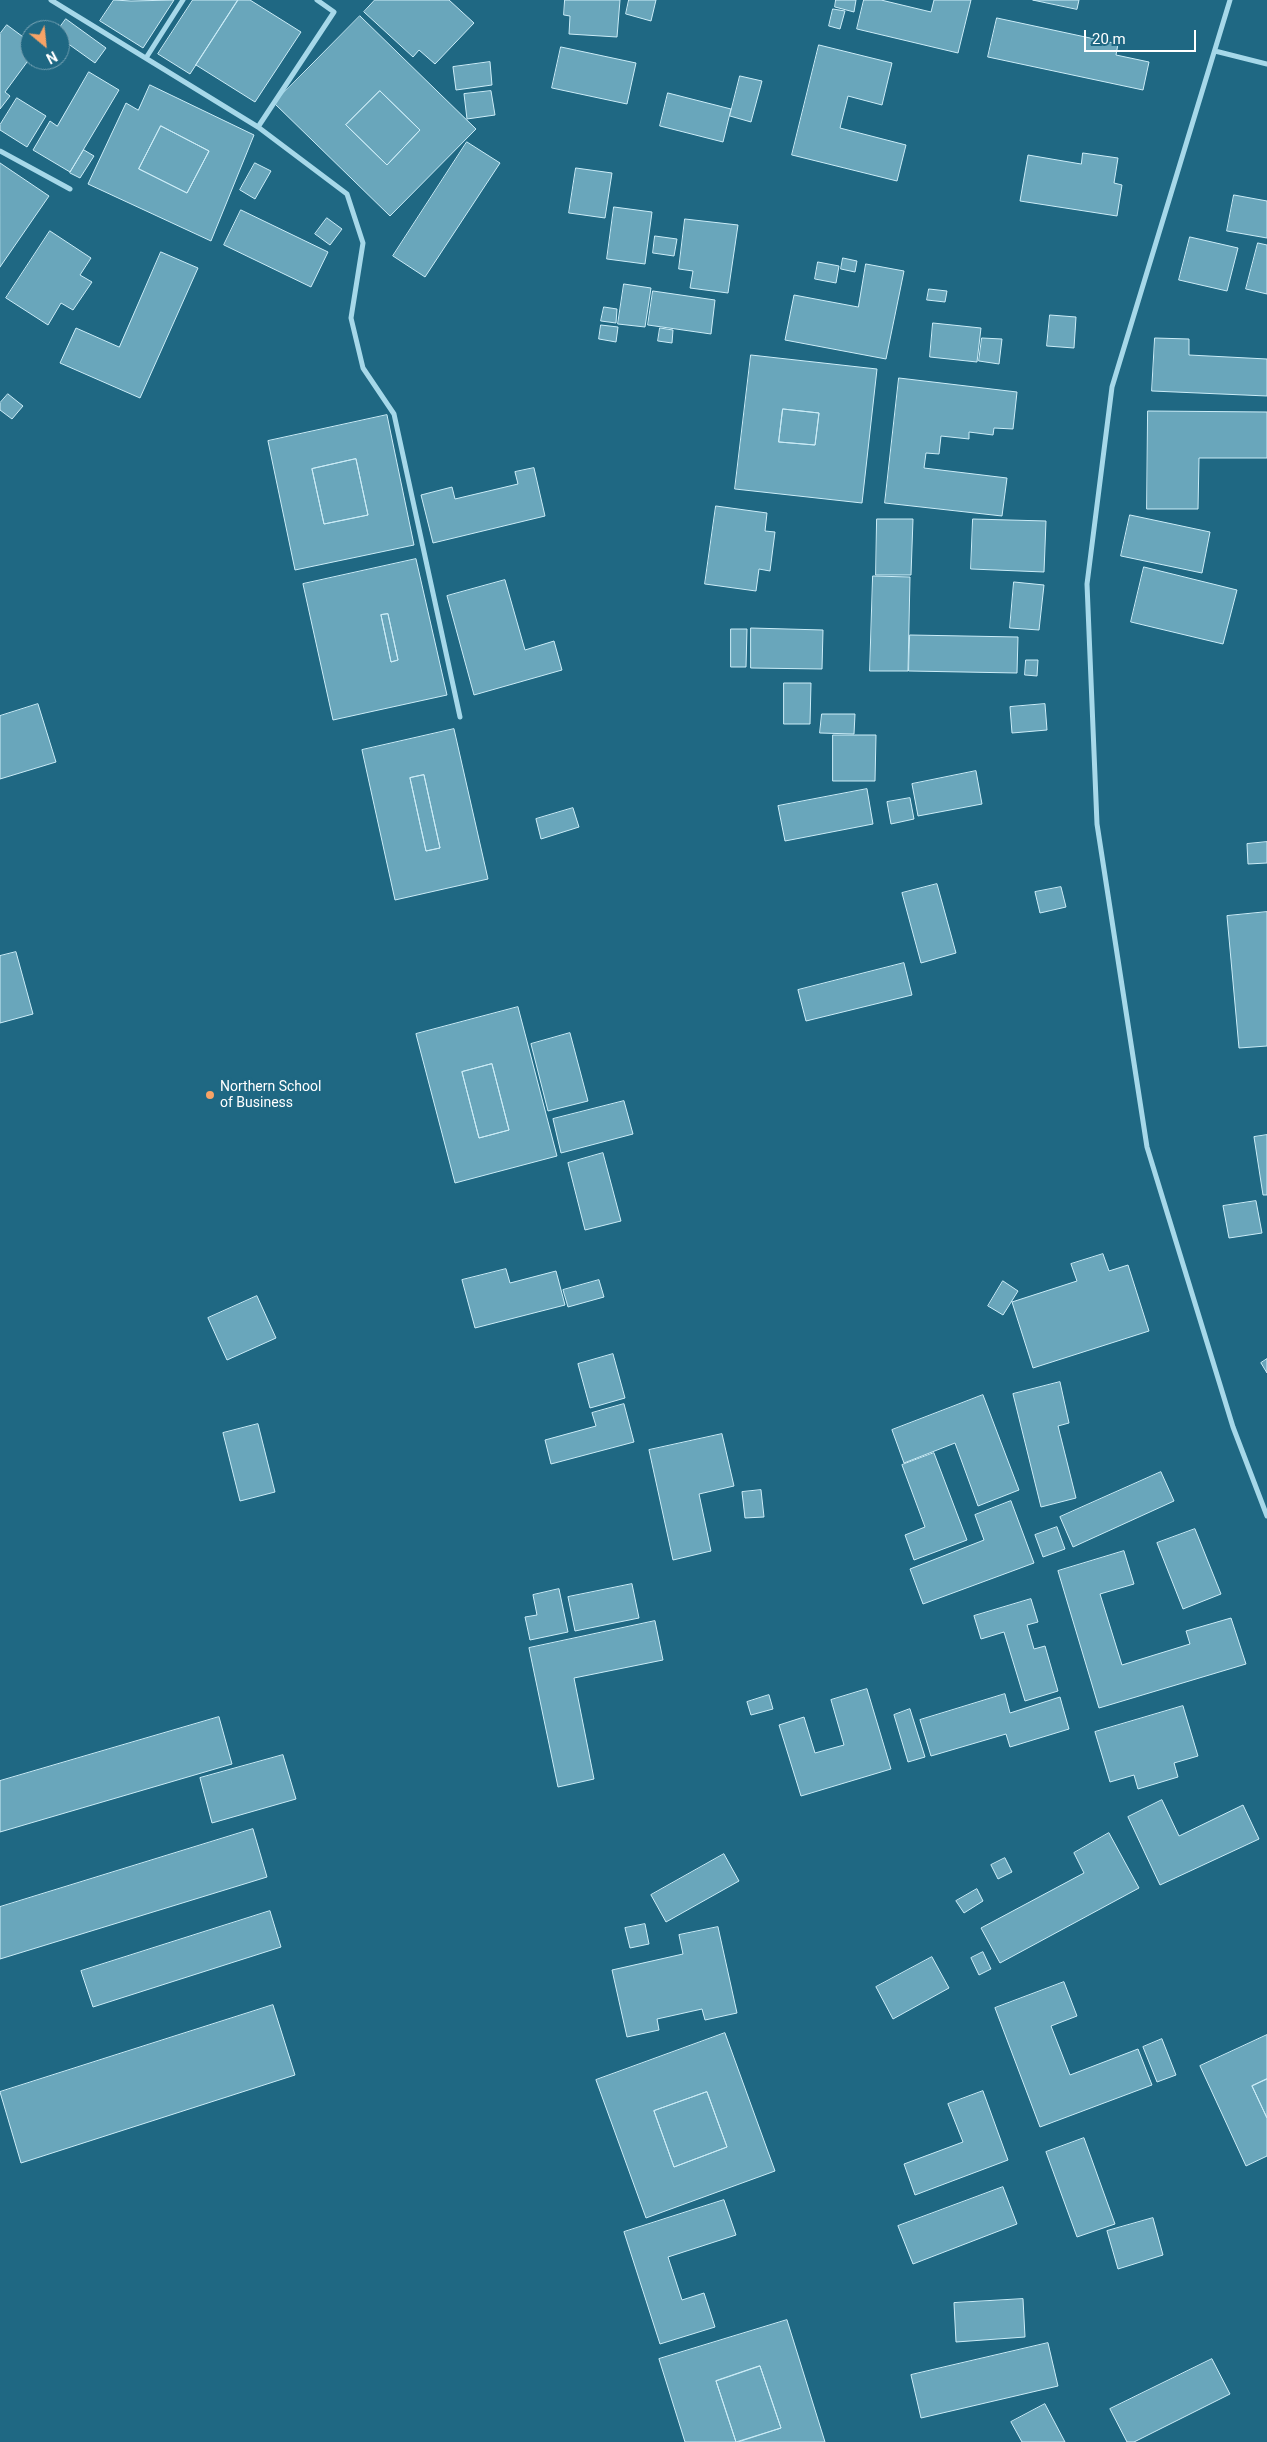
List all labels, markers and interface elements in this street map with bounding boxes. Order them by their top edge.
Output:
north arrow [20,20,70,70]
scale bar [1087,20,1200,52]
text: 20 m [1092,30,1126,48]
text: N [43,48,60,67]
place label: Northern School of Business [220,1079,321,1112]
marker: Northern School of Business [204,1089,216,1101]

